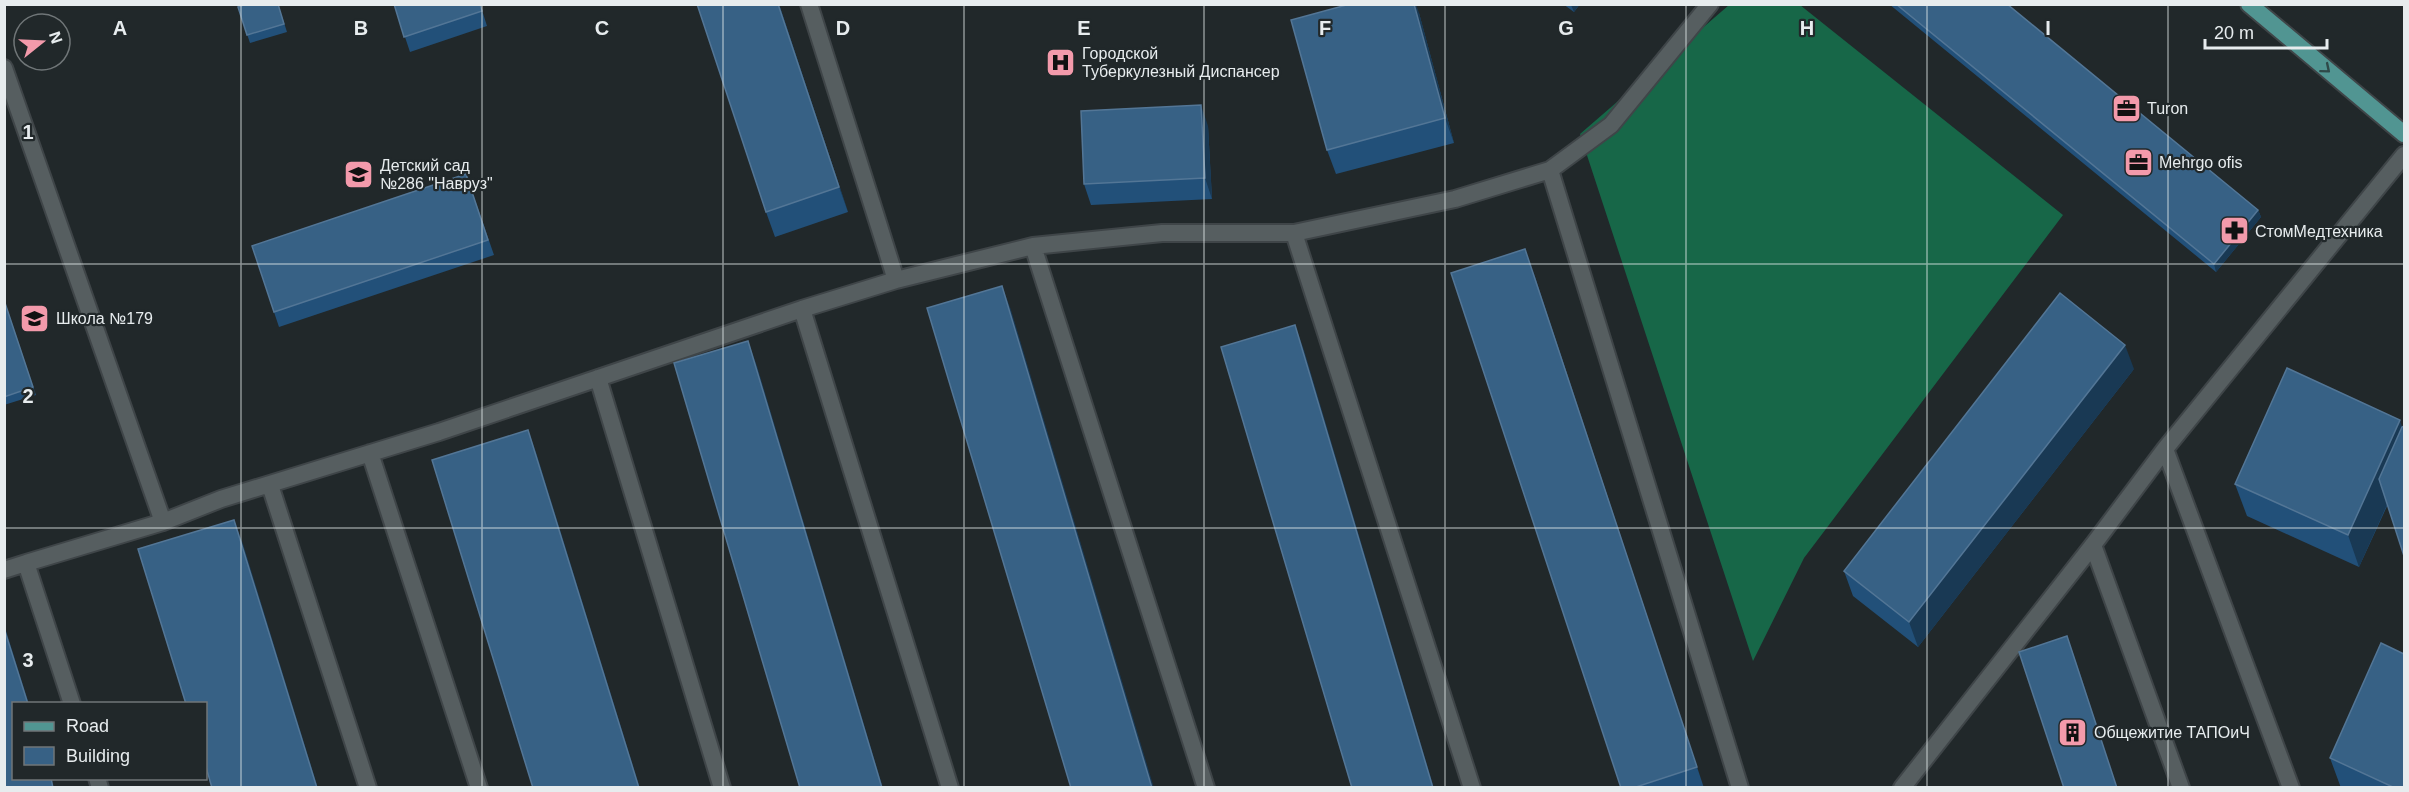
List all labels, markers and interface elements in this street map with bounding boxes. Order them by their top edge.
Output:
north arrow [12,12,72,72]
scale bar [2205,12,2326,50]
text: A [113,17,127,39]
text: B [354,17,368,39]
text: C [595,17,609,39]
text: D [836,17,850,39]
text: E [1077,17,1091,39]
text: F [1319,17,1331,39]
text: G [1558,17,1574,39]
text: H [1800,17,1814,39]
text: I [2045,17,2051,39]
text: 20 m [2214,23,2254,43]
text: N [46,29,66,46]
place label: Городской Туберкулезный Диспансер [1082,45,1280,80]
hospital icon: Городской Туберкулезный Диспансер [1045,46,1077,78]
one-way arrow [2319,61,2330,72]
office icon: Turon [2110,92,2142,124]
place label: Turon [2147,100,2188,117]
text: 1 [22,121,34,143]
office icon: Mehrgo ofis [2122,146,2154,178]
place label: Mehrgo ofis [2159,154,2243,171]
place label: Детский сад №286 "Навруз" [380,157,493,192]
school or university icon: Детский сад №286 "Навруз" [343,158,375,190]
pharmacy icon: СтомМедтехника [2218,215,2250,247]
place label: СтомМедтехника [2255,223,2383,240]
school or university icon: Школа №179 [19,302,51,334]
place label: Школа №179 [56,310,153,327]
text: 2 [22,385,34,407]
text: 3 [22,649,34,671]
legend [12,702,207,780]
text: Road [66,716,109,736]
building icon: Общежитие ТАПОиЧ [2057,716,2089,748]
place label: Общежитие ТАПОиЧ [2094,724,2250,741]
text: Building [66,746,130,766]

